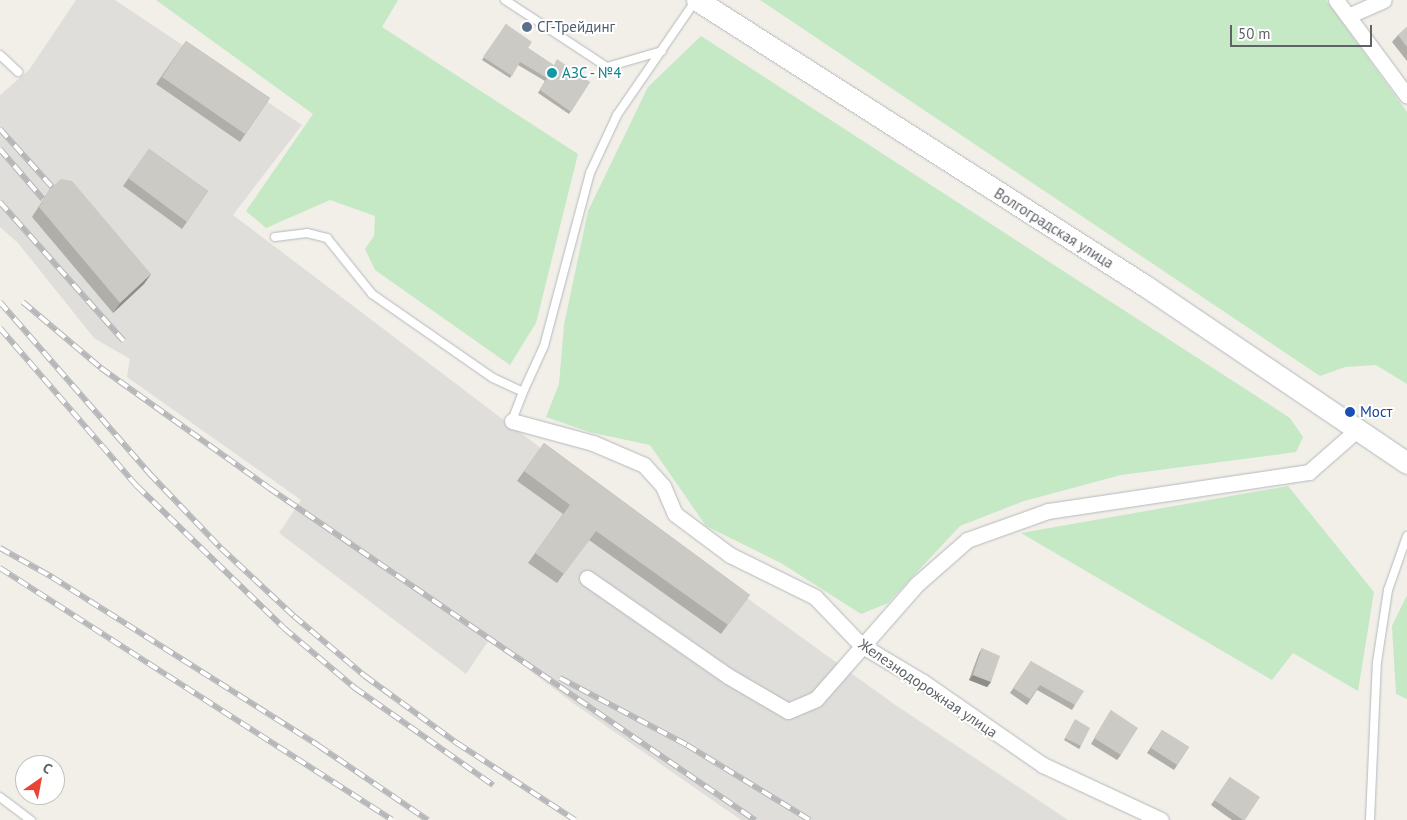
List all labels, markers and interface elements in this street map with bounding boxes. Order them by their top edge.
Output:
scale bar [1232,15,1374,47]
place label: СГ-Трейдинг [537,18,615,36]
marker: СГ-Трейдинг [521,21,533,33]
text: 50 m [1238,24,1271,43]
place label: АЗС - №4 [562,64,624,82]
marker: АЗС - №4 [546,67,558,79]
street label: Волгоградская улица [991,184,1117,272]
place label: Мост [1360,403,1392,421]
marker: Мост [1344,406,1356,418]
street label: Железнодорожная улица [855,635,1001,741]
north arrow [15,755,65,805]
text: С [39,759,56,778]

